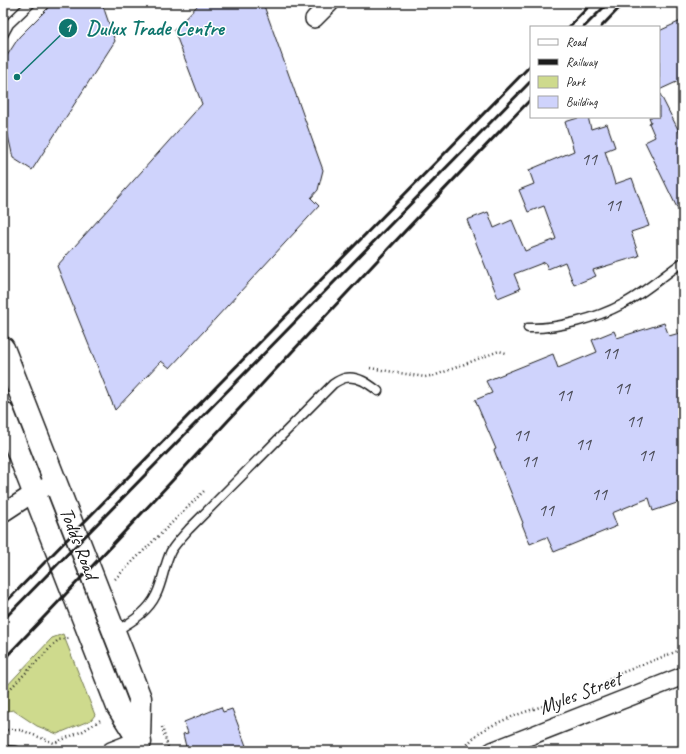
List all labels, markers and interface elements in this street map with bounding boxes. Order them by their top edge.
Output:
callout: Dulux Trade Centre [58,11,232,44]
text: Dulux Trade Centre [86,15,226,41]
text: 1 [65,20,72,36]
legend [530,26,660,118]
text: Road [566,34,588,50]
text: Railway [566,54,598,70]
text: Park [566,74,587,90]
text: Building [566,94,598,110]
house number: 11 [581,148,598,170]
house number: 11 [605,194,622,216]
house number: 11 [602,342,619,364]
house number: 11 [614,377,631,399]
house number: 11 [556,384,573,406]
house number: 11 [626,410,643,432]
house number: 11 [513,424,530,446]
house number: 11 [575,433,592,455]
house number: 11 [638,444,655,466]
house number: 11 [521,450,538,472]
house number: 11 [591,483,608,505]
house number: 11 [538,499,555,521]
street label: Todds Road [54,504,105,585]
street label: Myles Street [536,665,628,720]

